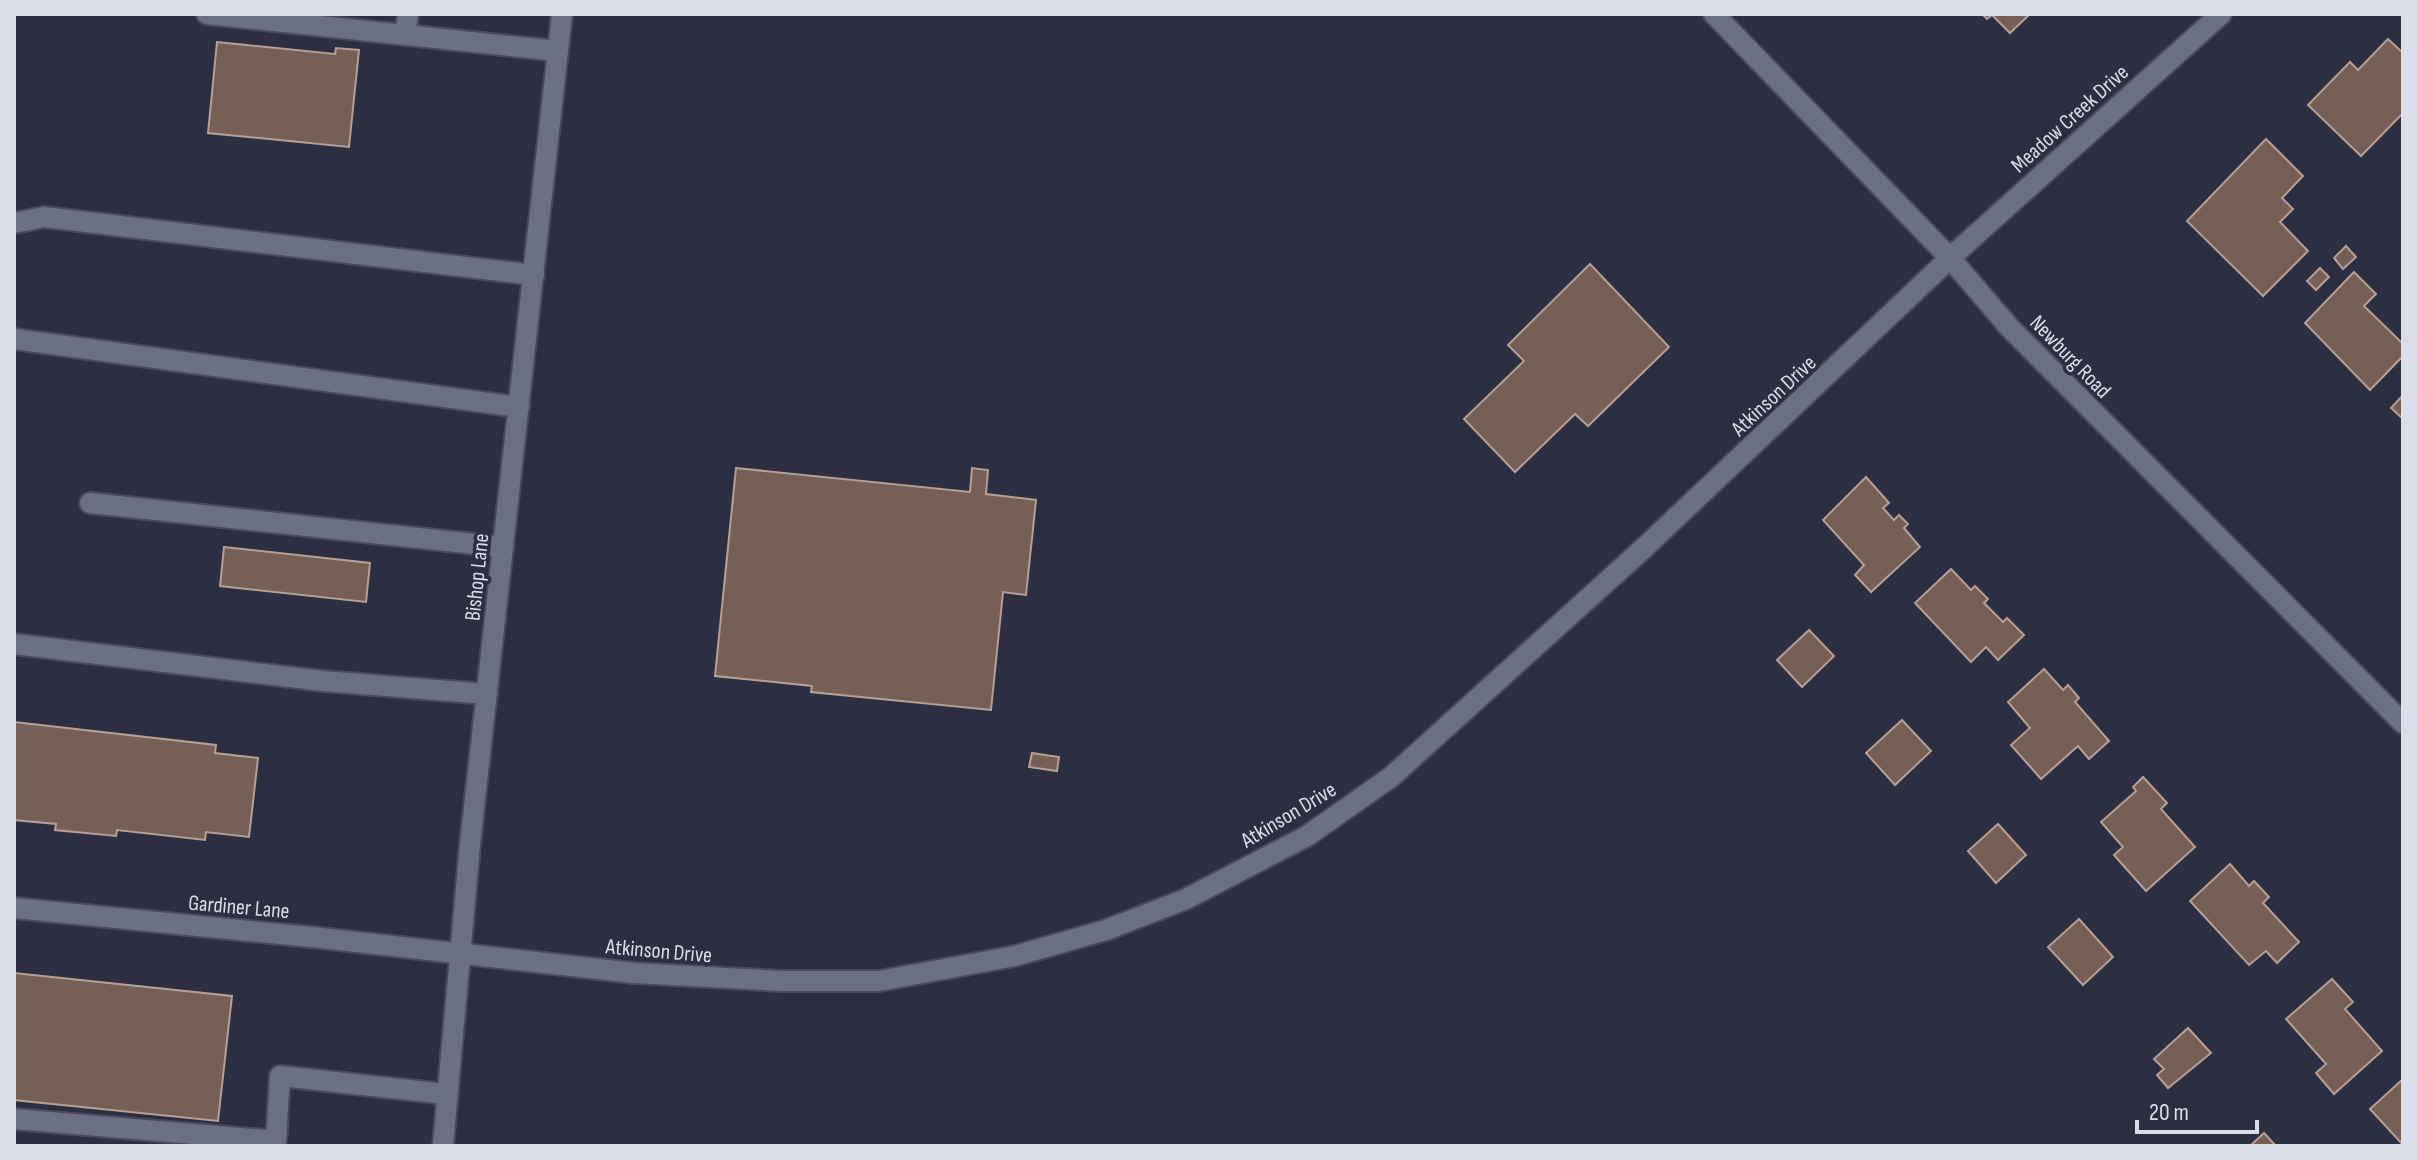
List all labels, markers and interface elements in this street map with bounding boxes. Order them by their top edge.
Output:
street label: Meadow Creek Drive [2006,59,2134,179]
street label: Newburg Road [2024,310,2116,404]
street label: Atkinson Drive [1725,350,1822,443]
street label: Bishop Lane [459,532,496,622]
street label: Atkinson Drive [1235,776,1341,855]
street label: Gardiner Lane [187,890,291,925]
street label: Atkinson Drive [604,933,713,970]
scale bar [2137,1084,2257,1134]
text: 20 m [2149,1098,2189,1127]

